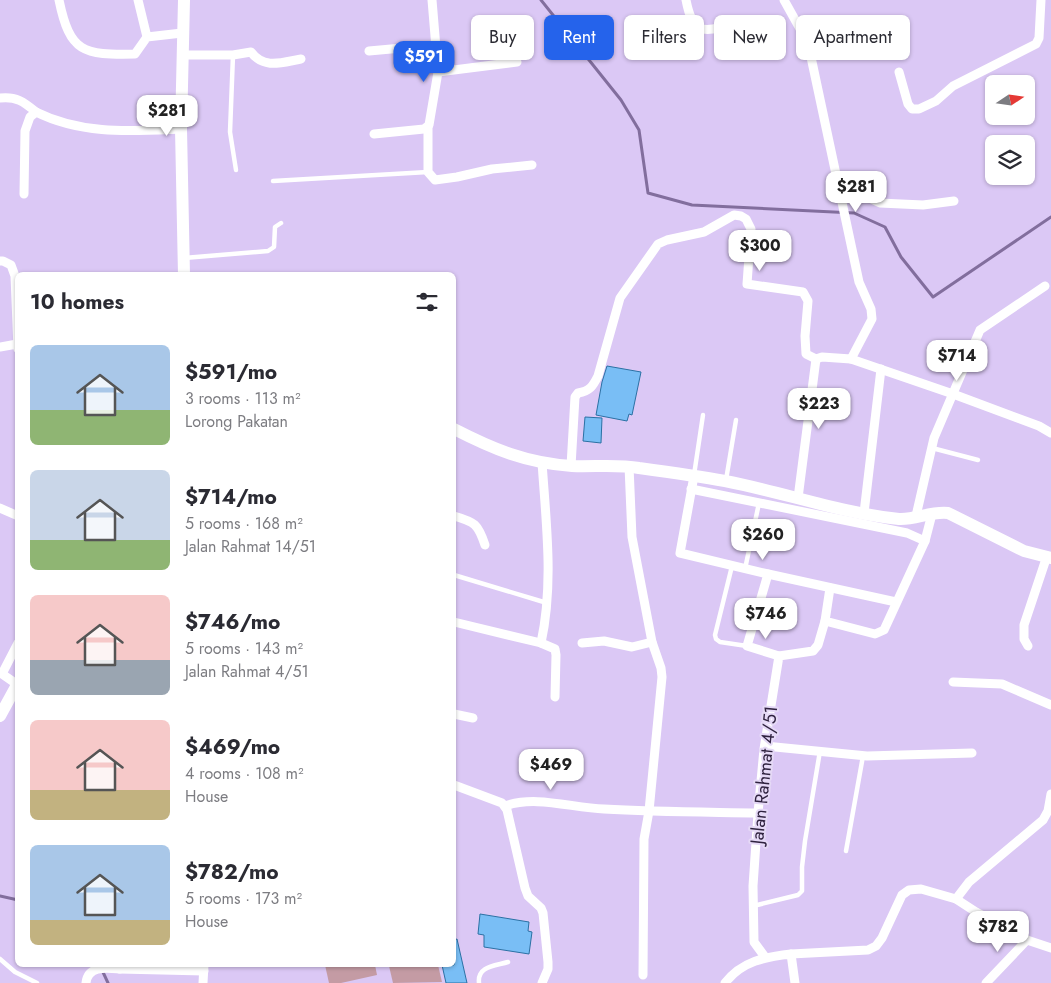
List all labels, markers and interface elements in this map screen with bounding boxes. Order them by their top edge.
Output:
chip: Buy [471,15,534,60]
chip: Rent [544,15,614,60]
chip: Filters [624,15,704,60]
chip: New [714,15,786,60]
chip: Apartment [796,15,910,60]
pin: $591 [394,41,454,83]
text: $591 [404,45,444,68]
north arrow [985,75,1035,125]
map controls [985,75,1035,185]
pin: $281 [137,94,197,137]
text: $281 [148,99,186,122]
button: layers [985,135,1035,185]
pin: $281 [826,170,886,213]
text: $281 [837,175,875,198]
pin: $300 [730,230,790,272]
text: $300 [739,234,781,257]
text: 10 homes [30,287,124,317]
icon: filters [413,288,441,316]
pin: $714 [927,340,987,382]
text: $714 [938,344,976,367]
text: $591/mo [185,357,277,387]
icon: home [70,365,130,425]
text: 3 rooms · 113 m² [185,387,301,410]
pin: $223 [789,388,849,430]
text: $223 [799,392,839,415]
text: Lorong Pakatan [185,410,288,433]
text: $714/mo [185,482,277,512]
icon: home [70,490,130,550]
text: 5 rooms · 168 m² [185,512,303,535]
pin: $260 [733,518,793,561]
text: $260 [742,523,784,546]
text: Jalan Rahmat 14/51 [185,535,316,558]
pin: $746 [736,598,796,640]
text: $746 [745,602,787,625]
text: $746/mo [185,607,280,637]
icon: home [70,615,130,675]
text: 5 rooms · 143 m² [185,637,303,660]
text: Jalan Rahmat 4/51 [185,660,309,683]
street label: Jalan Rahmat 4/51 [744,704,784,848]
text: $469/mo [185,732,280,762]
icon: home [70,740,130,800]
pin: $469 [521,748,581,791]
text: $469 [530,753,572,776]
text: 4 rooms · 108 m² [185,762,304,785]
text: House [185,785,228,808]
text: $782/mo [185,857,279,887]
icon: home [70,865,130,925]
text: 5 rooms · 173 m² [185,887,302,910]
text: House [185,910,228,933]
pin: $782 [968,910,1028,953]
text: $782 [978,915,1018,938]

